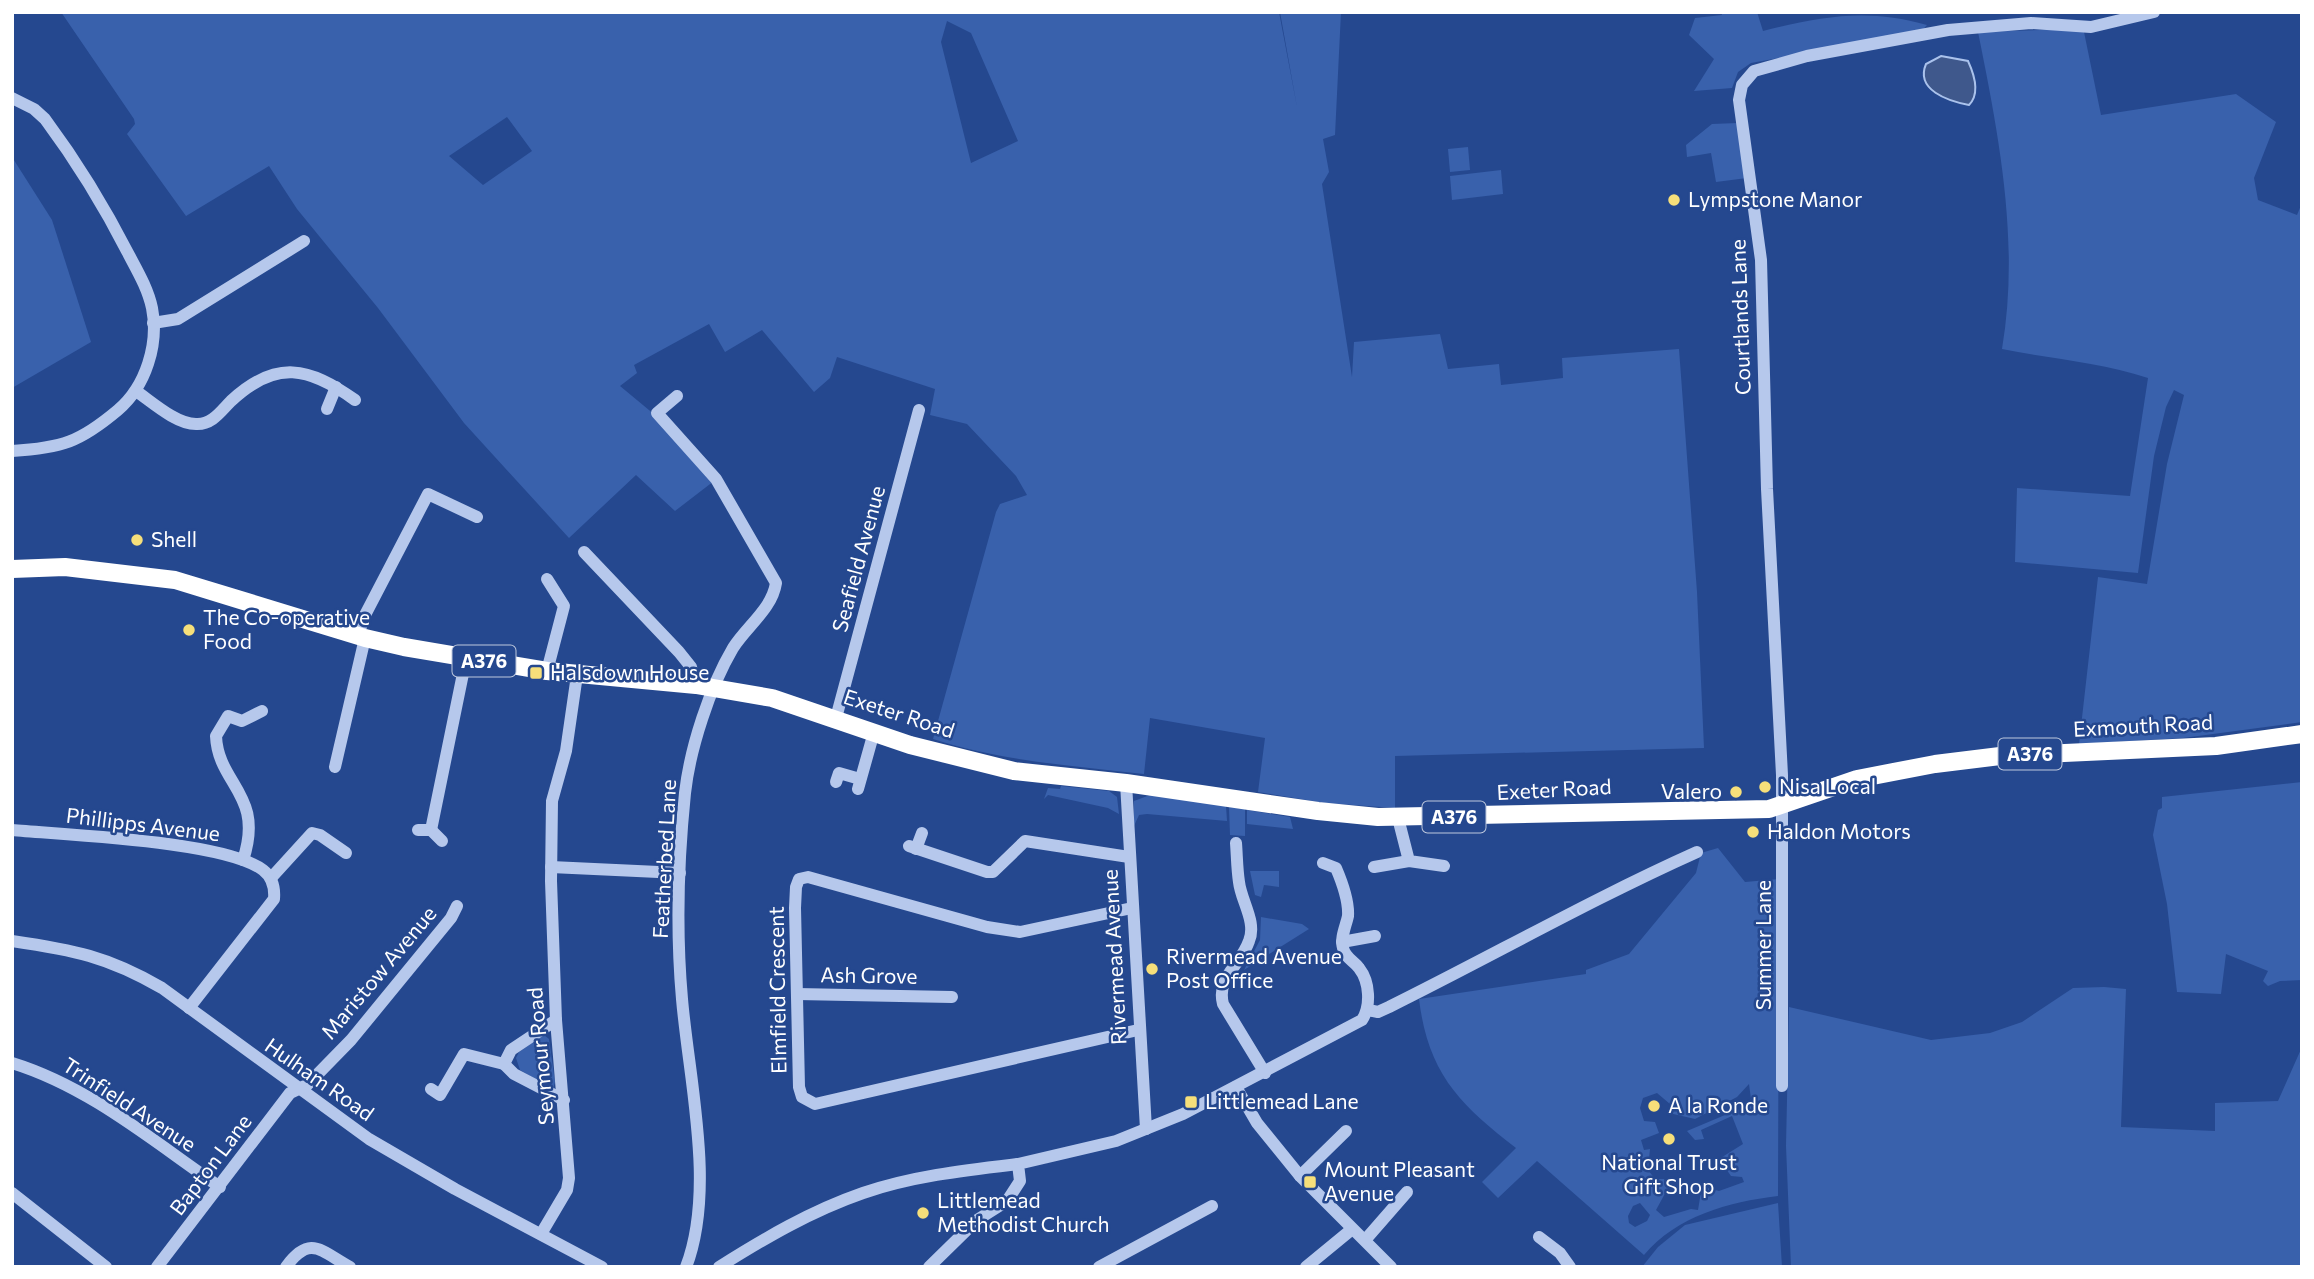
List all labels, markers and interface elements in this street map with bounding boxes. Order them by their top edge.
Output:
place label: Lympstone Manor [1688,186,1862,211]
marker: Lympstone Manor [1666,192,1682,208]
street label: Courtlands Lane [1724,239,1755,395]
street label: Seafield Avenue [826,483,889,635]
place label: Shell [151,526,197,551]
marker: Shell [129,532,145,548]
place label: The Co-operative Food [203,604,370,653]
marker: The Co-operative Food [181,622,197,638]
road number: A376 [452,646,516,676]
place label: Halsdown House [550,659,709,684]
marker: Halsdown House [528,665,544,681]
street label: Exeter Road [841,683,958,742]
street label: Exmouth Road [2072,708,2213,741]
road number: A376 [1998,738,2062,769]
street label: Exeter Road [1496,773,1612,804]
place label: Nisa Local [1779,773,1876,798]
place label: Valero [1661,778,1722,803]
street label: Featherbed Lane [647,779,680,939]
marker: Nisa Local [1757,779,1773,795]
marker: Valero [1728,784,1744,800]
street label: Phillipps Avenue [65,802,222,845]
road number: A376 [1422,802,1486,832]
place label: Haldon Motors [1767,818,1911,843]
marker: Haldon Motors [1745,824,1761,840]
street label: Rivermead Avenue [1096,869,1131,1046]
street label: Summer Lane [1750,880,1775,1010]
street label: Maristow Avenue [315,901,441,1044]
street label: Elmfield Crescent [763,906,790,1074]
place label: Rivermead Avenue Post Office [1166,943,1342,992]
street label: Ash Grove [820,961,918,988]
marker: Rivermead Avenue Post Office [1144,961,1160,977]
street label: Seymour Road [521,986,558,1126]
street label: Hulham Road [261,1032,379,1125]
street label: Trinfield Avenue [59,1051,201,1156]
place label: Littlemead Lane [1205,1088,1359,1113]
place label: A la Ronde [1668,1092,1768,1117]
marker: Littlemead Lane [1183,1094,1199,1110]
marker: A la Ronde [1646,1098,1662,1114]
street label: Bapton Lane [164,1109,256,1220]
marker: National Trust Gift Shop [1661,1131,1677,1147]
place label: National Trust Gift Shop [1601,1149,1737,1198]
place label: Mount Pleasant Avenue [1324,1156,1475,1205]
marker: Mount Pleasant Avenue [1302,1174,1318,1190]
place label: Littlemead Methodist Church [937,1187,1109,1236]
marker: Littlemead Methodist Church [915,1205,931,1221]

